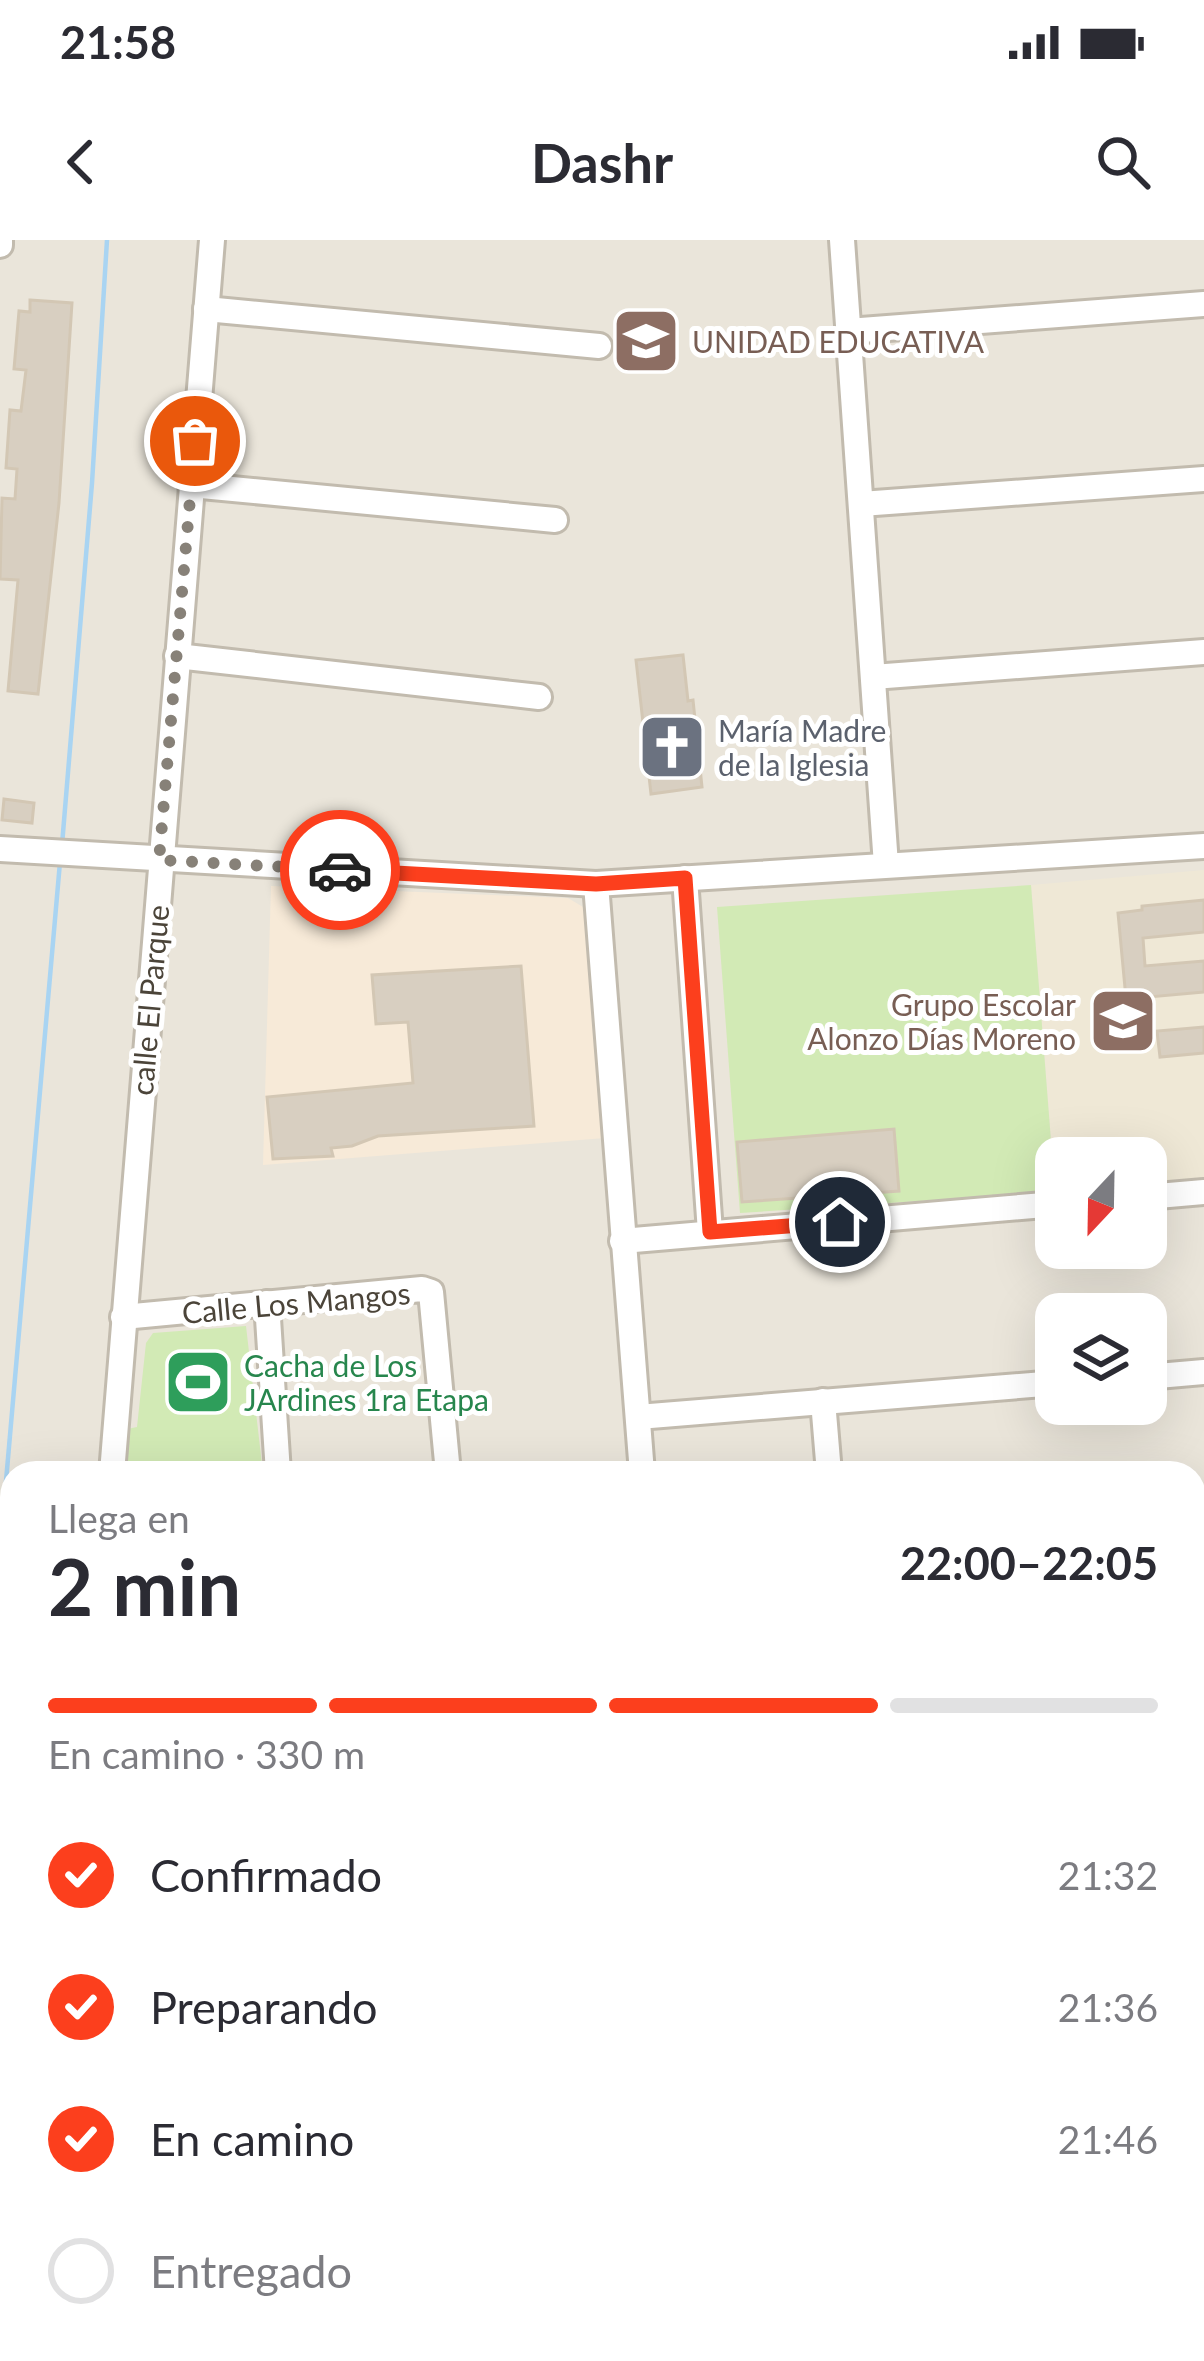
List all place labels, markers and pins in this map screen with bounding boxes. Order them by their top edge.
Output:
school or university icon: UNIDAD EDUCATIVA [611,306,681,376]
place label: UNIDAD EDUCATIVA [692,323,985,359]
pin [144,390,246,492]
church icon: María Madre de la Iglesia [637,712,707,782]
place label: María Madre de la Iglesia [718,712,886,782]
place label: Grupo Escolar Alonzo Días Moreno [807,986,1076,1056]
school or university icon: Grupo Escolar Alonzo Días Moreno [1088,986,1158,1056]
pin [789,1171,891,1273]
sports icon: Cacha de Los JArdines 1ra Etapa [163,1347,233,1417]
place label: Cacha de Los JArdines 1ra Etapa [244,1347,489,1417]

